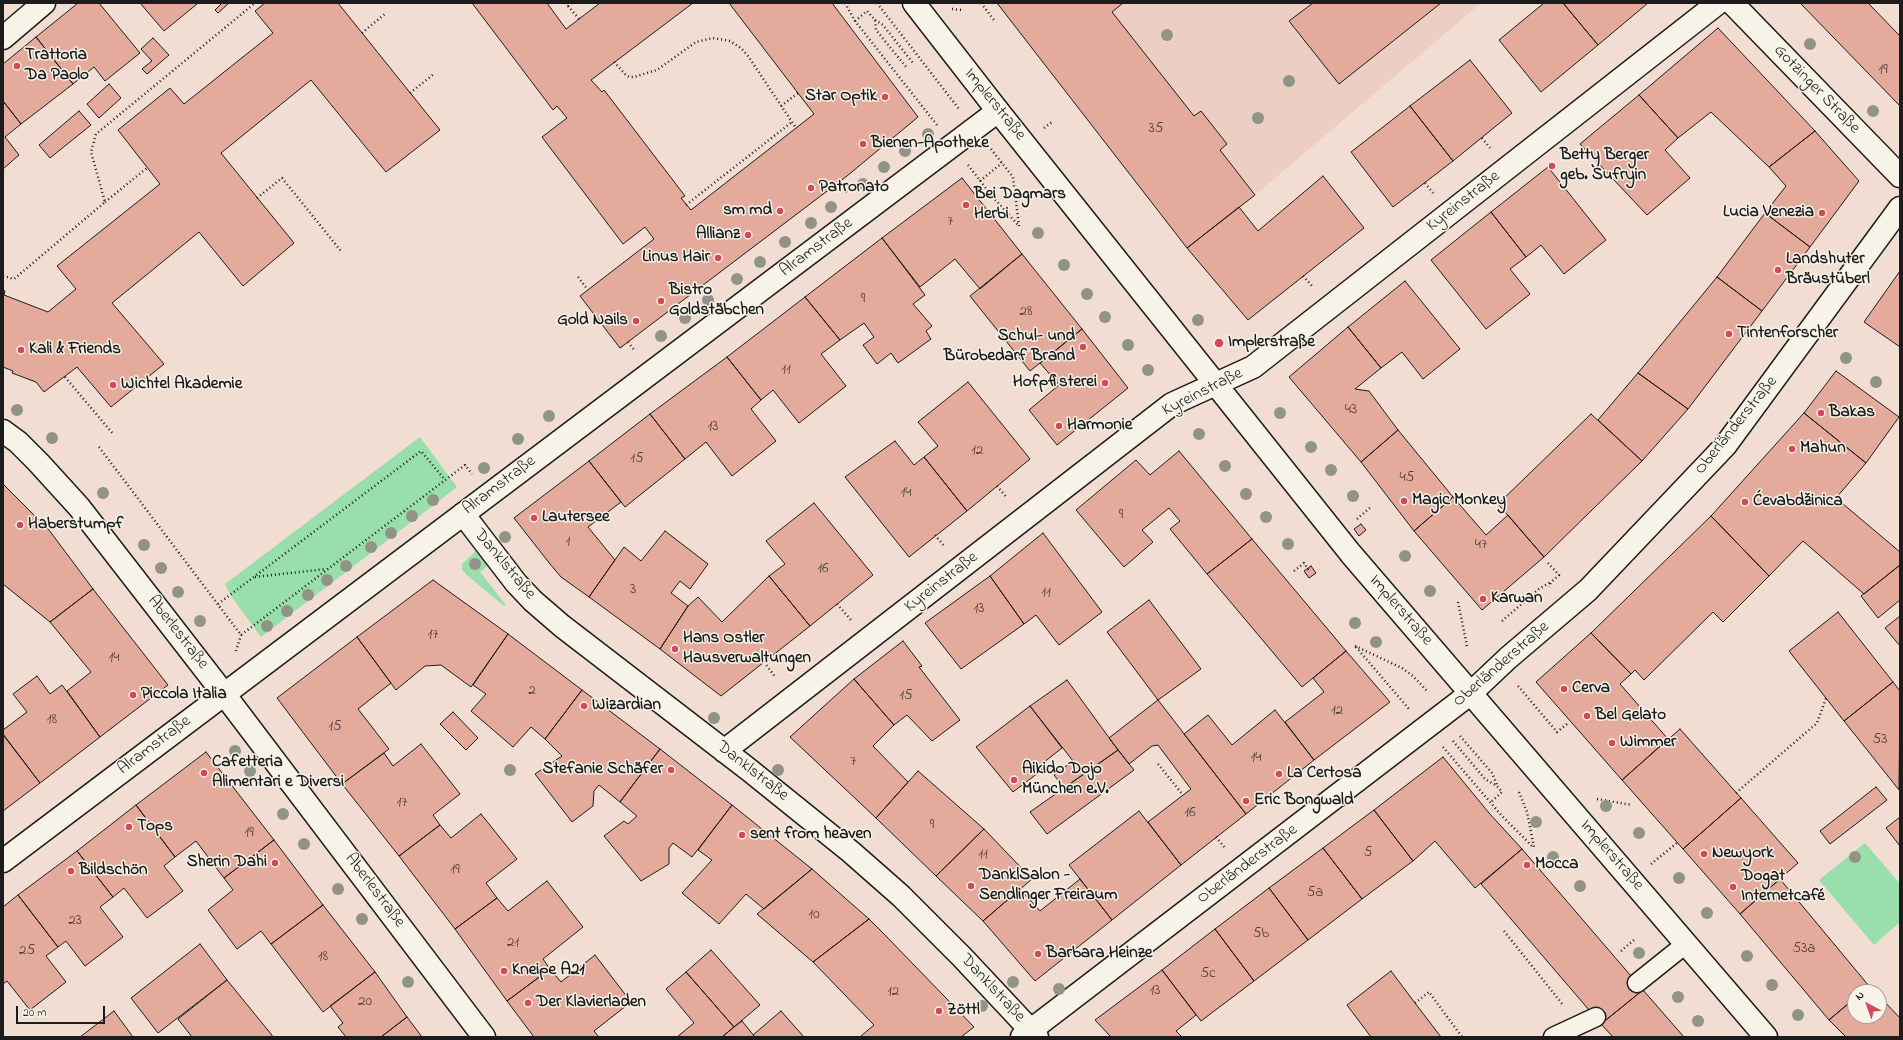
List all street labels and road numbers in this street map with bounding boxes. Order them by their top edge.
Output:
street label: Gotzinger Straße [1768,41,1864,139]
street label: Implerstraße [959,65,1029,145]
street label: Kyreinstraße [1423,167,1505,237]
street label: Alramstraße [776,214,858,282]
street label: Kyreinstraße [1159,364,1247,422]
street label: Oberländerstraße [1691,373,1783,479]
street label: Alramstraße [459,452,541,520]
street label: Danklstraße [469,526,539,604]
street label: Kyreinstraße [901,548,983,618]
street label: Implerstraße [1364,571,1436,651]
street label: Aberlestraße [142,592,212,674]
street label: Oberländerstraße [1450,618,1554,712]
street label: Alramstraße [114,712,196,780]
street label: Danklstraße [712,738,792,806]
street label: Implerstraße [1575,816,1647,896]
street label: Oberländerstraße [1194,821,1302,909]
street label: Aberlestraße [339,850,409,932]
street label: Danklstraße [955,951,1029,1027]

